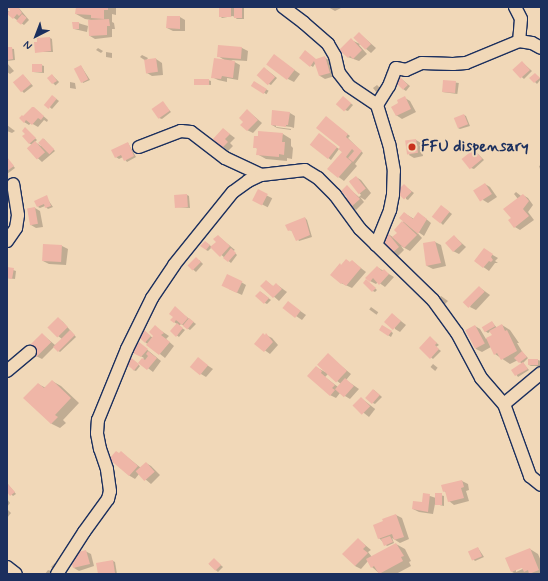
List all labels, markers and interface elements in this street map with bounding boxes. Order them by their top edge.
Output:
north arrow [16,16,56,56]
text: N [21,37,35,53]
place label: FFU dispensary [421,137,525,157]
marker: FFU dispensary [406,141,418,153]

